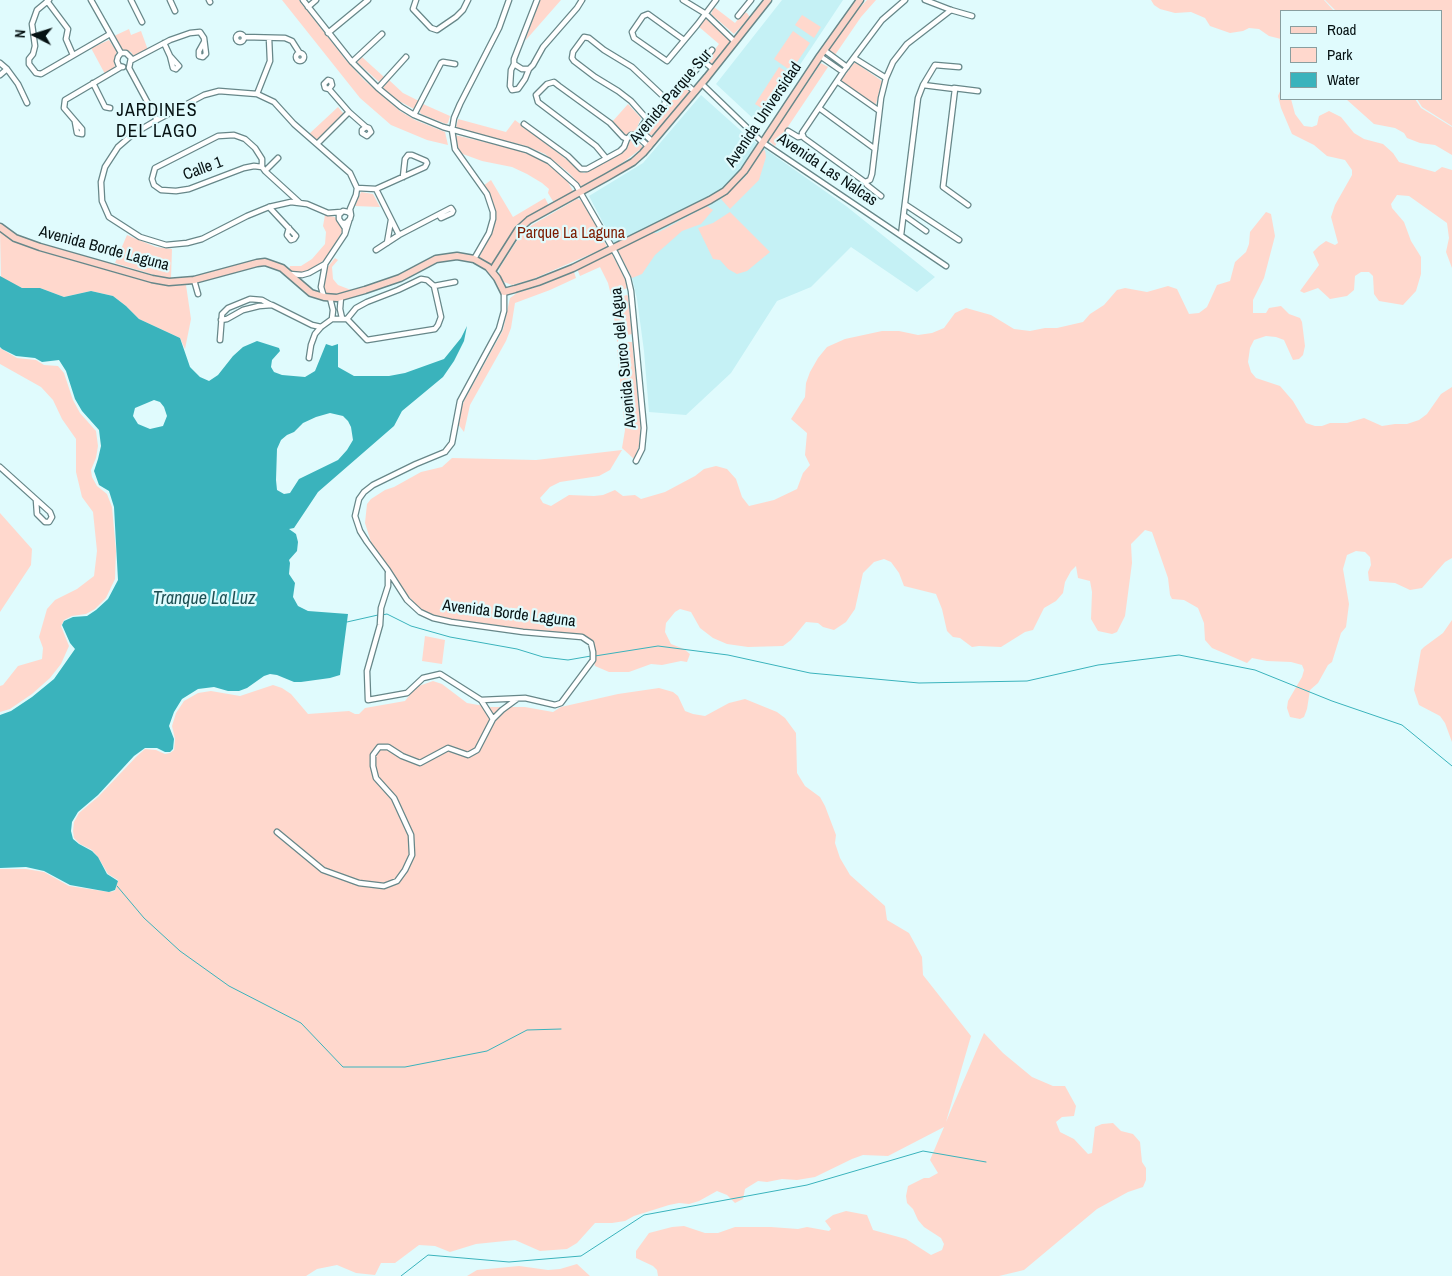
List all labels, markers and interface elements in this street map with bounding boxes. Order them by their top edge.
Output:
north arrow [10,10,60,60]
legend [1280,10,1442,100]
text: Road [1327,19,1356,40]
text: N [11,29,29,39]
text: Park [1327,44,1352,65]
street label: Avenida Parque Sur [626,46,716,148]
street label: Avenida Universidad [722,59,806,171]
text: Water [1327,69,1359,90]
district label: JARDINES DEL LAGO [115,100,199,142]
street label: Avenida Las Nalcas [773,129,881,211]
street label: Calle 1 [181,153,225,185]
street label: Avenida Borde Laguna [37,222,171,276]
park label: Parque La Laguna [517,224,625,244]
street label: Avenida Surco del Agua [607,287,641,429]
water label: Tranque La Luz [153,588,255,610]
street label: Avenida Borde Laguna [441,596,577,632]

